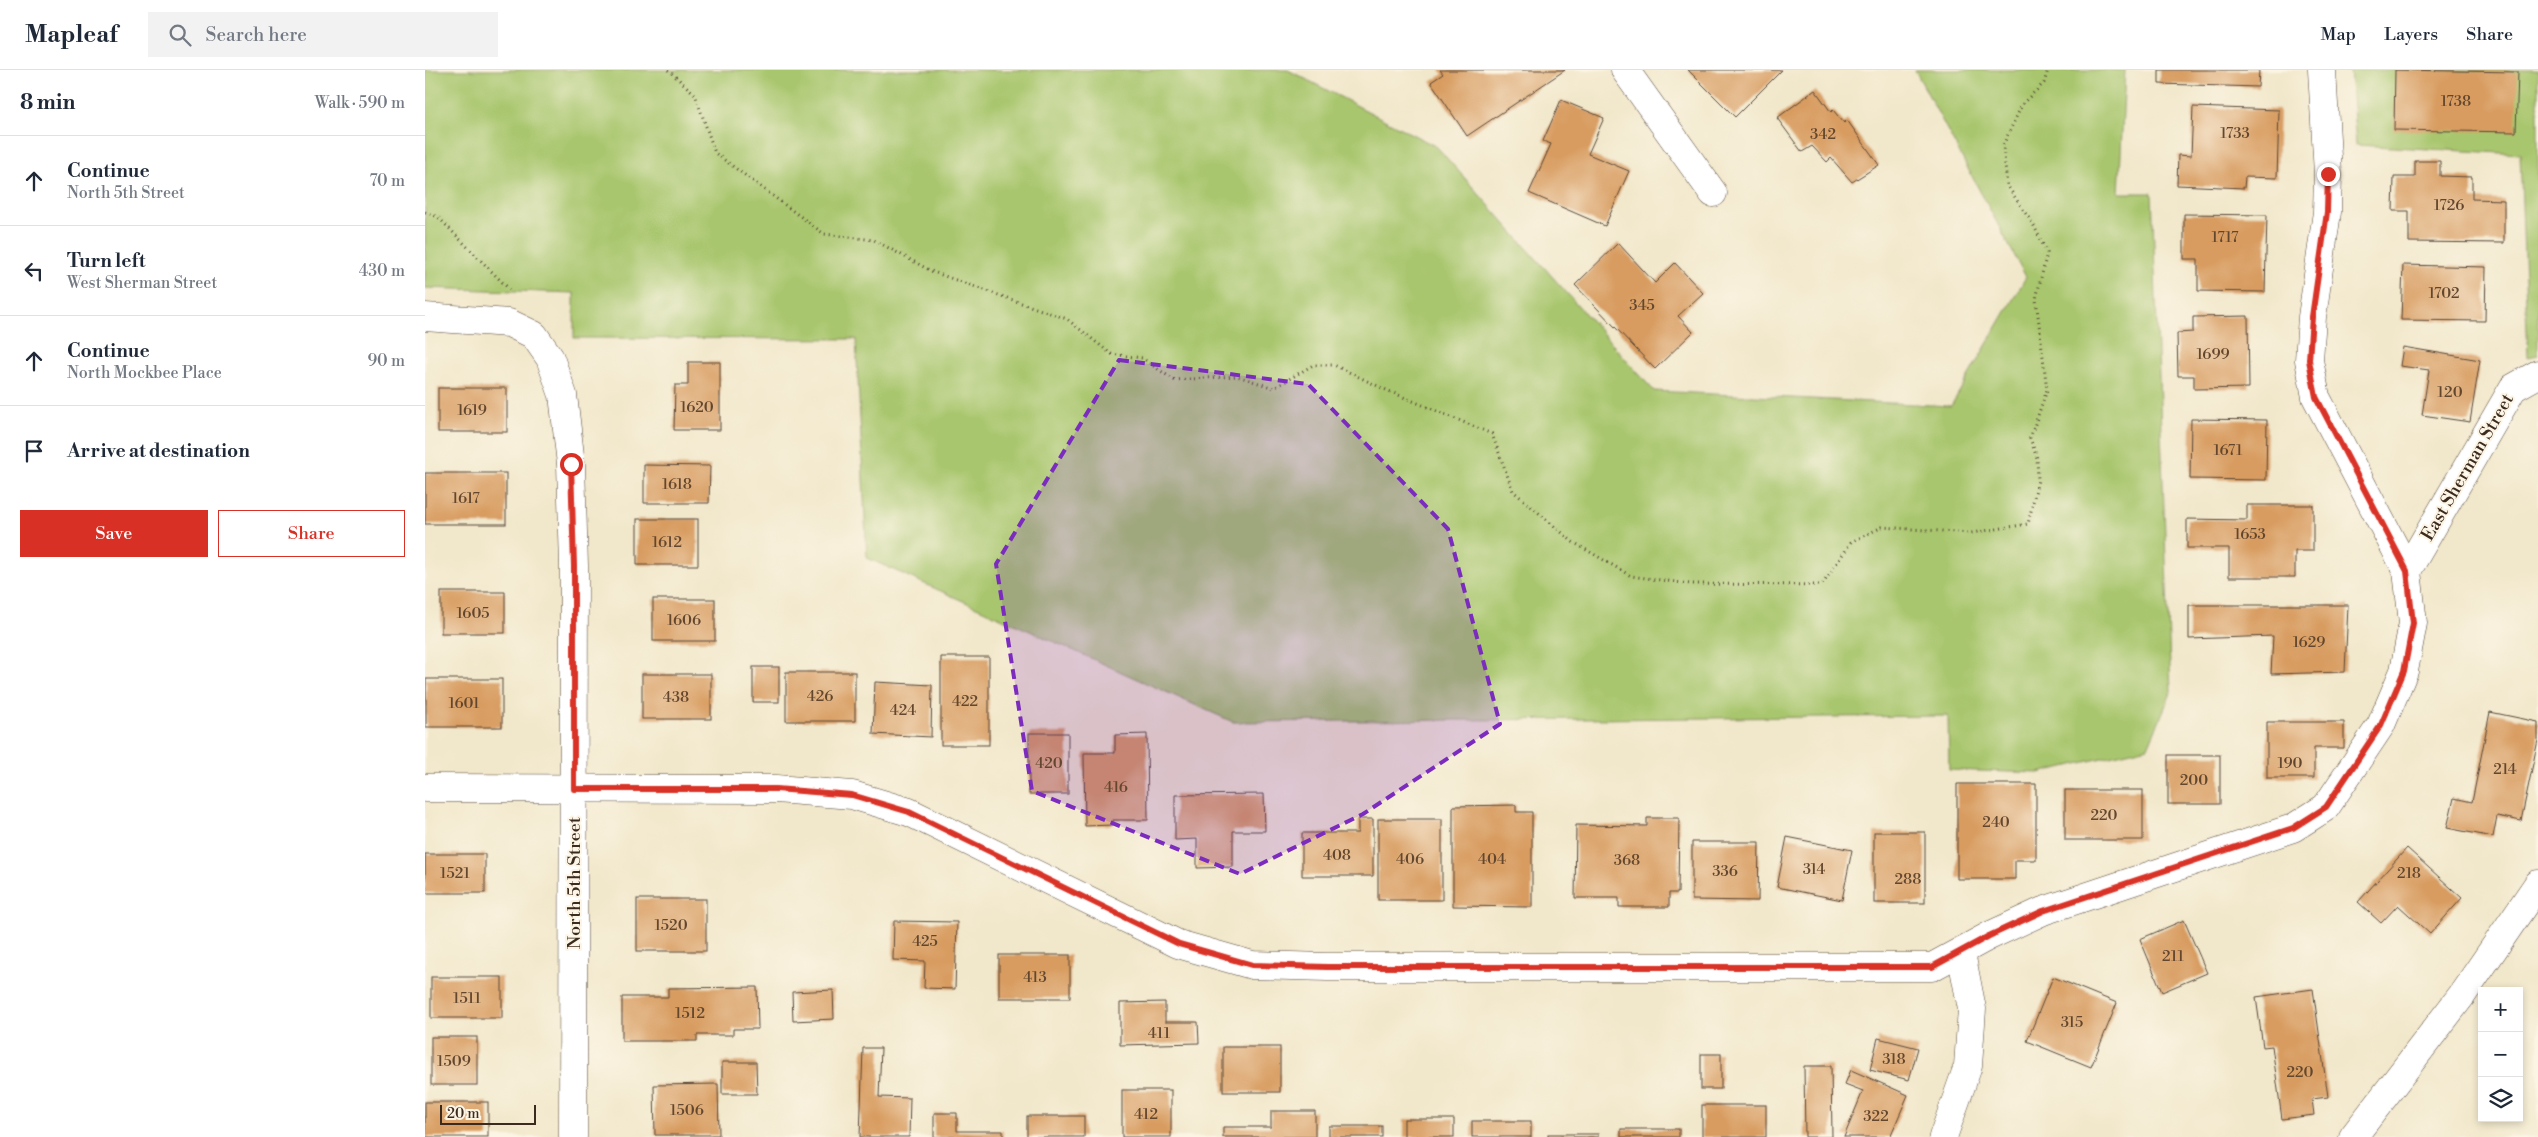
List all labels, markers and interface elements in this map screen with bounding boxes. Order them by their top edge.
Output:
search box [148,12,498,57]
text: Mapleaf [25,20,118,50]
icon: search [166,21,194,49]
text: Search here [206,23,307,47]
text: Map [2321,23,2356,46]
text: Layers [2384,23,2438,46]
text: Share [2466,23,2513,46]
text: 8 min [20,90,75,116]
house number: 1738 [2441,92,2471,111]
text: Walk · 590 m [315,93,405,113]
house number: 1733 [2220,124,2250,143]
house number: 342 [1810,125,1836,144]
text: Continue [67,159,150,183]
route end [2317,163,2340,186]
icon: ahead [20,167,48,195]
text: 70 m [369,171,405,191]
text: North 5th Street [67,183,185,203]
house number: 1726 [2434,196,2464,215]
house number: 1717 [2211,228,2239,247]
text: Turn left [67,249,146,273]
icon: left [20,257,48,285]
text: 430 m [359,261,405,281]
text: West Sherman Street [67,273,217,293]
house number: 1702 [2428,284,2460,303]
house number: 345 [1629,296,1655,315]
text: Continue [67,339,150,363]
house number: 1699 [2196,345,2230,364]
icon: ahead [20,347,48,375]
text: 90 m [367,351,405,371]
text: North Mockbee Place [67,363,222,383]
house number: 120 [2437,383,2463,402]
street label: East Sherman Street [2416,389,2519,545]
house number: 1620 [680,398,714,417]
house number: 1619 [457,401,487,420]
icon: arrive [20,437,48,465]
text: Arrive at destination [67,439,250,463]
house number: 1671 [2214,441,2243,460]
route start [560,453,583,476]
house number: 1618 [662,475,692,494]
house number: 1617 [452,489,480,508]
button: Save [20,510,208,557]
button: Share [218,510,405,557]
house number: 1653 [2234,525,2266,544]
house number: 1612 [652,533,682,552]
house number: 1605 [456,604,490,623]
house number: 1606 [667,611,701,630]
house number: 1629 [2293,633,2325,652]
house number: 426 [807,687,833,706]
house number: 438 [663,688,689,707]
house number: 422 [952,692,978,711]
house number: 1601 [449,694,480,713]
house number: 424 [890,701,916,720]
house number: 420 [1035,754,1063,773]
house number: 190 [2278,754,2303,773]
house number: 214 [2493,760,2517,779]
house number: 200 [2180,771,2208,790]
house number: 416 [1104,778,1128,797]
house number: 220 [2090,806,2118,825]
house number: 240 [1982,813,2010,832]
street label: North 5th Street [563,816,586,949]
house number: 408 [1323,846,1351,865]
house number: 406 [1396,850,1424,869]
house number: 404 [1478,850,1506,869]
house number: 368 [1614,851,1640,870]
house number: 314 [1803,860,1825,879]
house number: 336 [1712,862,1738,881]
house number: 1521 [440,864,470,883]
house number: 218 [2397,864,2421,883]
house number: 288 [1895,870,1921,889]
house number: 1520 [654,916,688,935]
house number: 425 [912,932,938,951]
house number: 211 [2162,947,2185,966]
house number: 413 [1023,968,1047,987]
map controls [2478,987,2523,1122]
button: + [2478,987,2523,1032]
house number: 1511 [453,989,482,1008]
house number: 1512 [675,1004,705,1023]
house number: 315 [2061,1013,2083,1032]
house number: 411 [1148,1024,1171,1043]
button: − [2478,1032,2523,1077]
house number: 318 [1882,1050,1906,1069]
house number: 1509 [437,1052,471,1071]
house number: 220 [2286,1063,2314,1082]
button: layers [2478,1077,2523,1122]
house number: 1506 [670,1101,704,1120]
scale bar [440,1102,536,1125]
text: 20 m [447,1105,479,1123]
house number: 412 [1134,1105,1158,1124]
house number: 322 [1863,1107,1889,1126]

